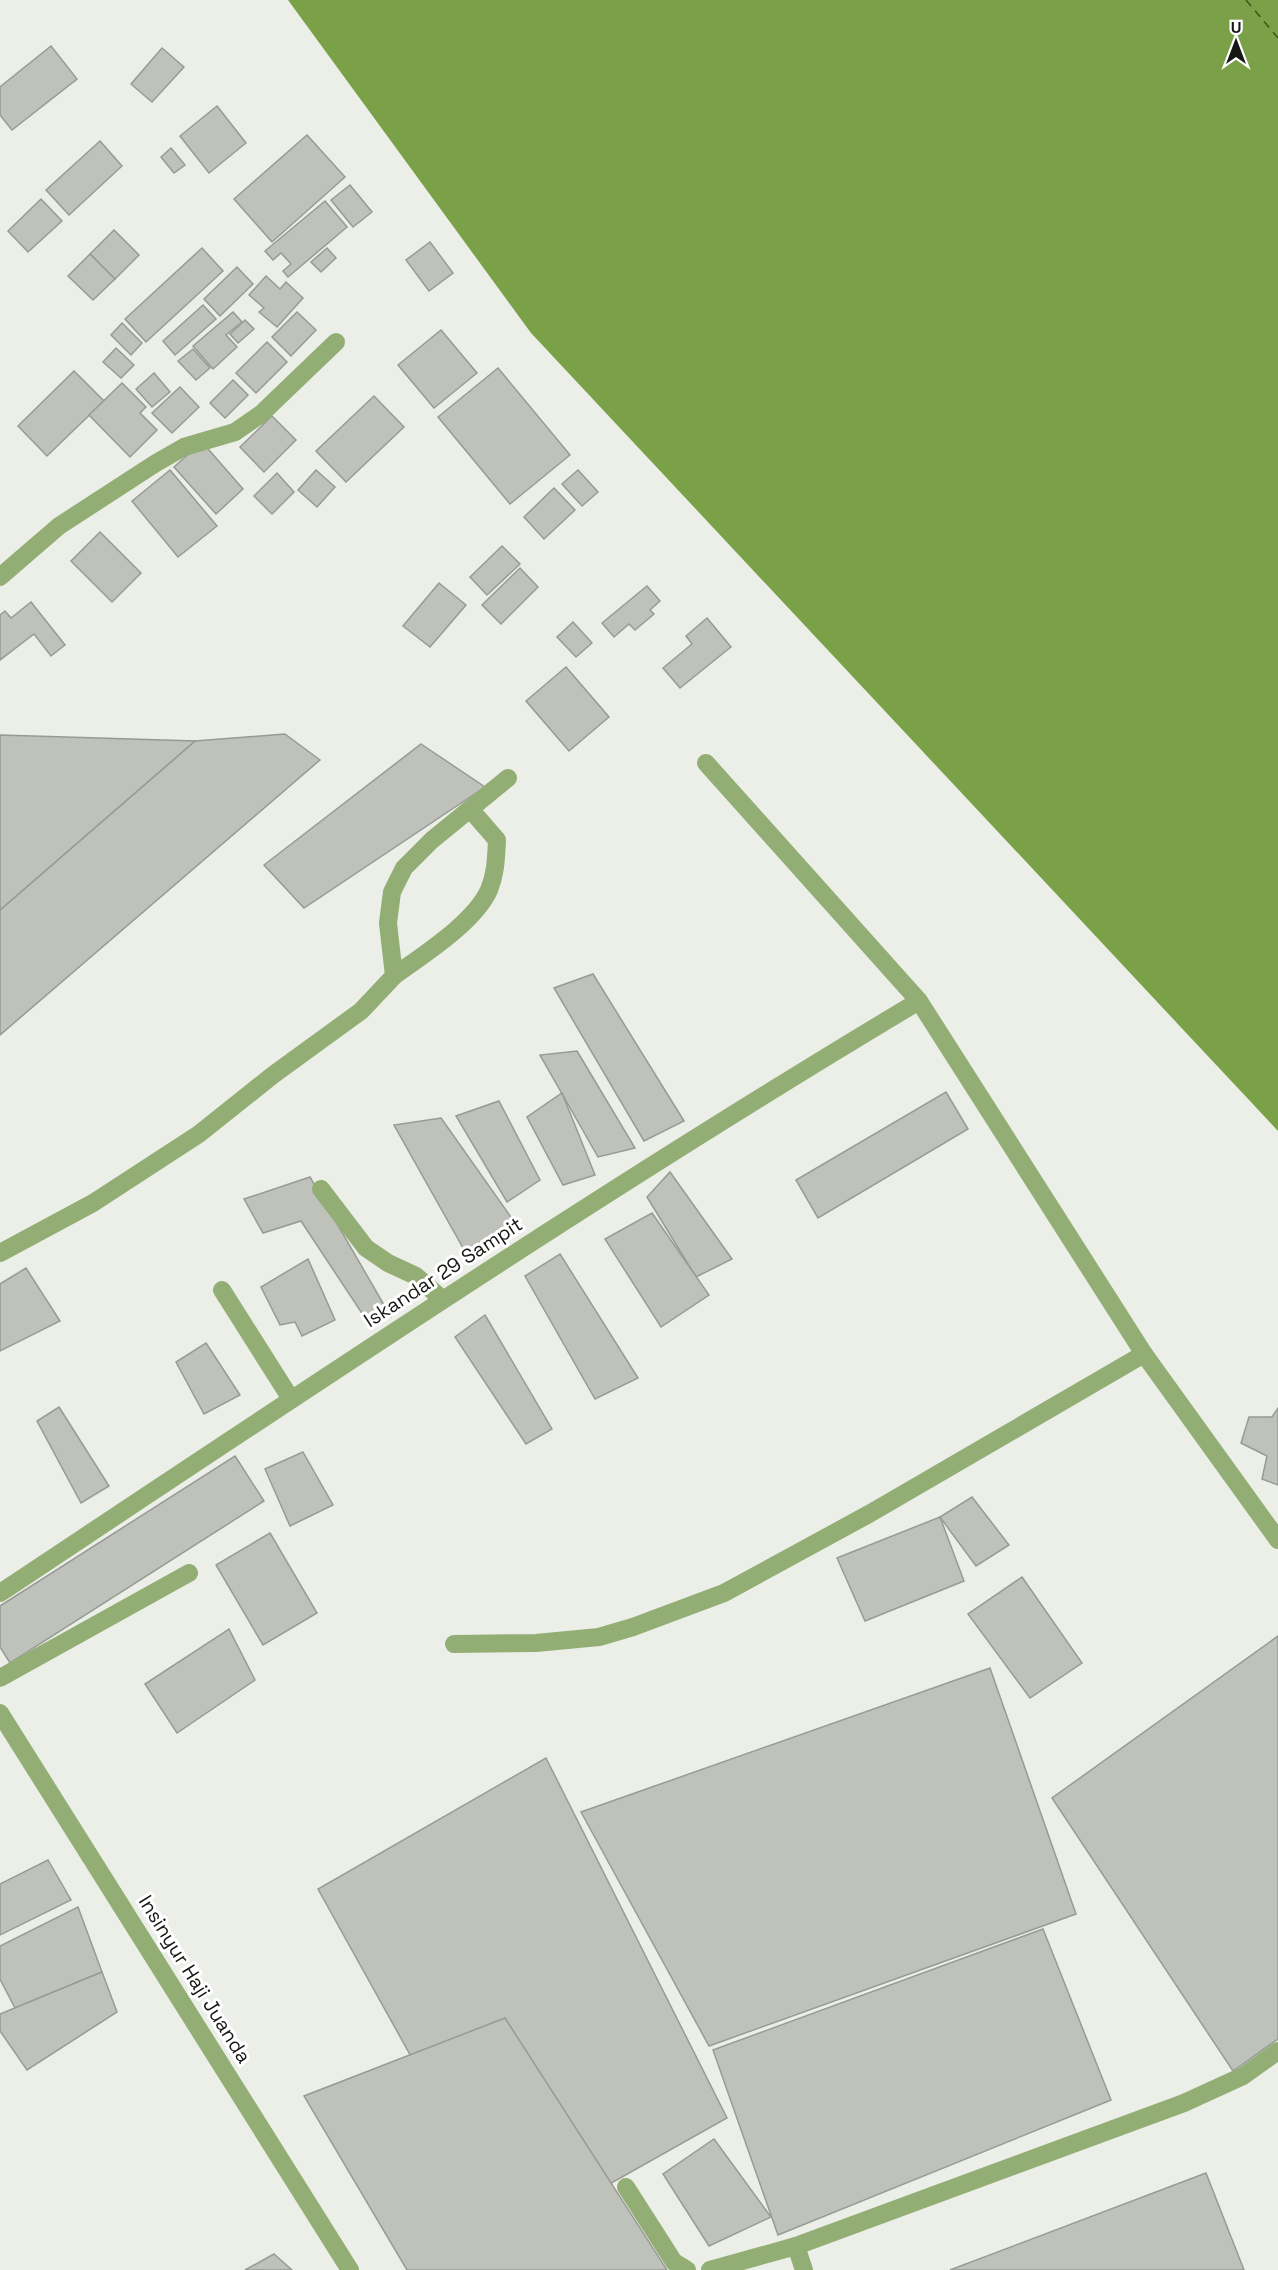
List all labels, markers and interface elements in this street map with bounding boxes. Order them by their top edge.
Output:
north arrow [1206,12,1266,72]
text: U [1231,17,1241,38]
street label: Iskandar 29 Sampit [359,1211,527,1333]
street label: Insinyur Haji Juanda [133,1890,257,2068]

